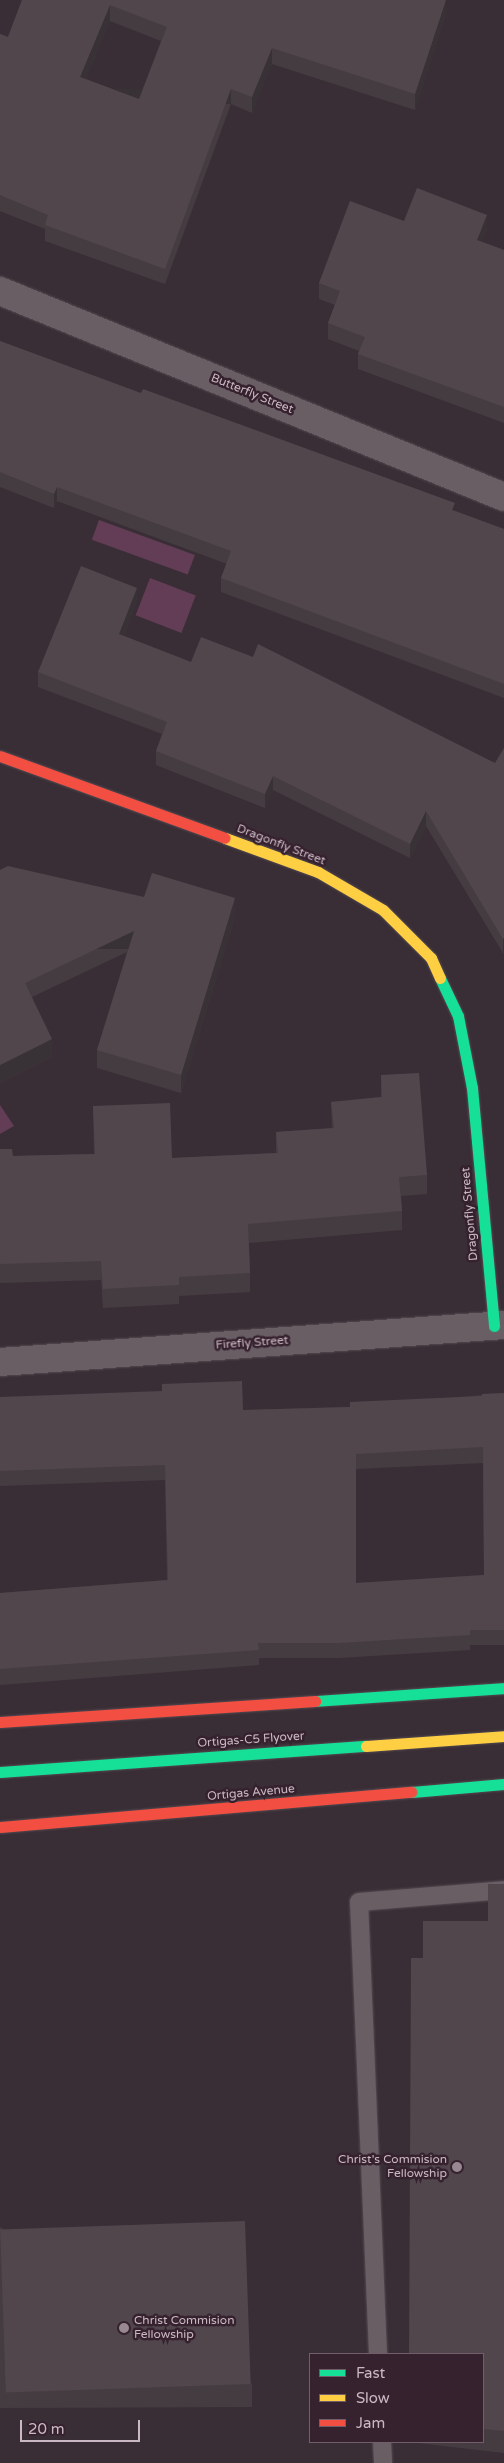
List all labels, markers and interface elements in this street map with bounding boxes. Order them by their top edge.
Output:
street label: Butterfly Street [209,371,295,417]
street label: Dragonfly Street [235,821,327,869]
street label: Dragonfly Street [459,1167,481,1261]
street label: Firefly Street [215,1333,289,1353]
street label: Ortigas-C5 Flyover [197,1729,305,1751]
street label: Ortigas Avenue [207,1782,295,1804]
place label: Christ's Commision Fellowship [338,2153,447,2181]
marker: Christ's Commision Fellowship [451,2161,463,2173]
place label: Christ Commision Fellowship [134,2314,234,2342]
marker: Christ Commision Fellowship [118,2322,130,2334]
legend [309,2353,484,2443]
text: Fast [356,2364,385,2382]
text: Slow [356,2389,390,2407]
scale bar [22,2410,142,2442]
text: Jam [356,2414,385,2432]
text: 20 m [28,2420,65,2438]

